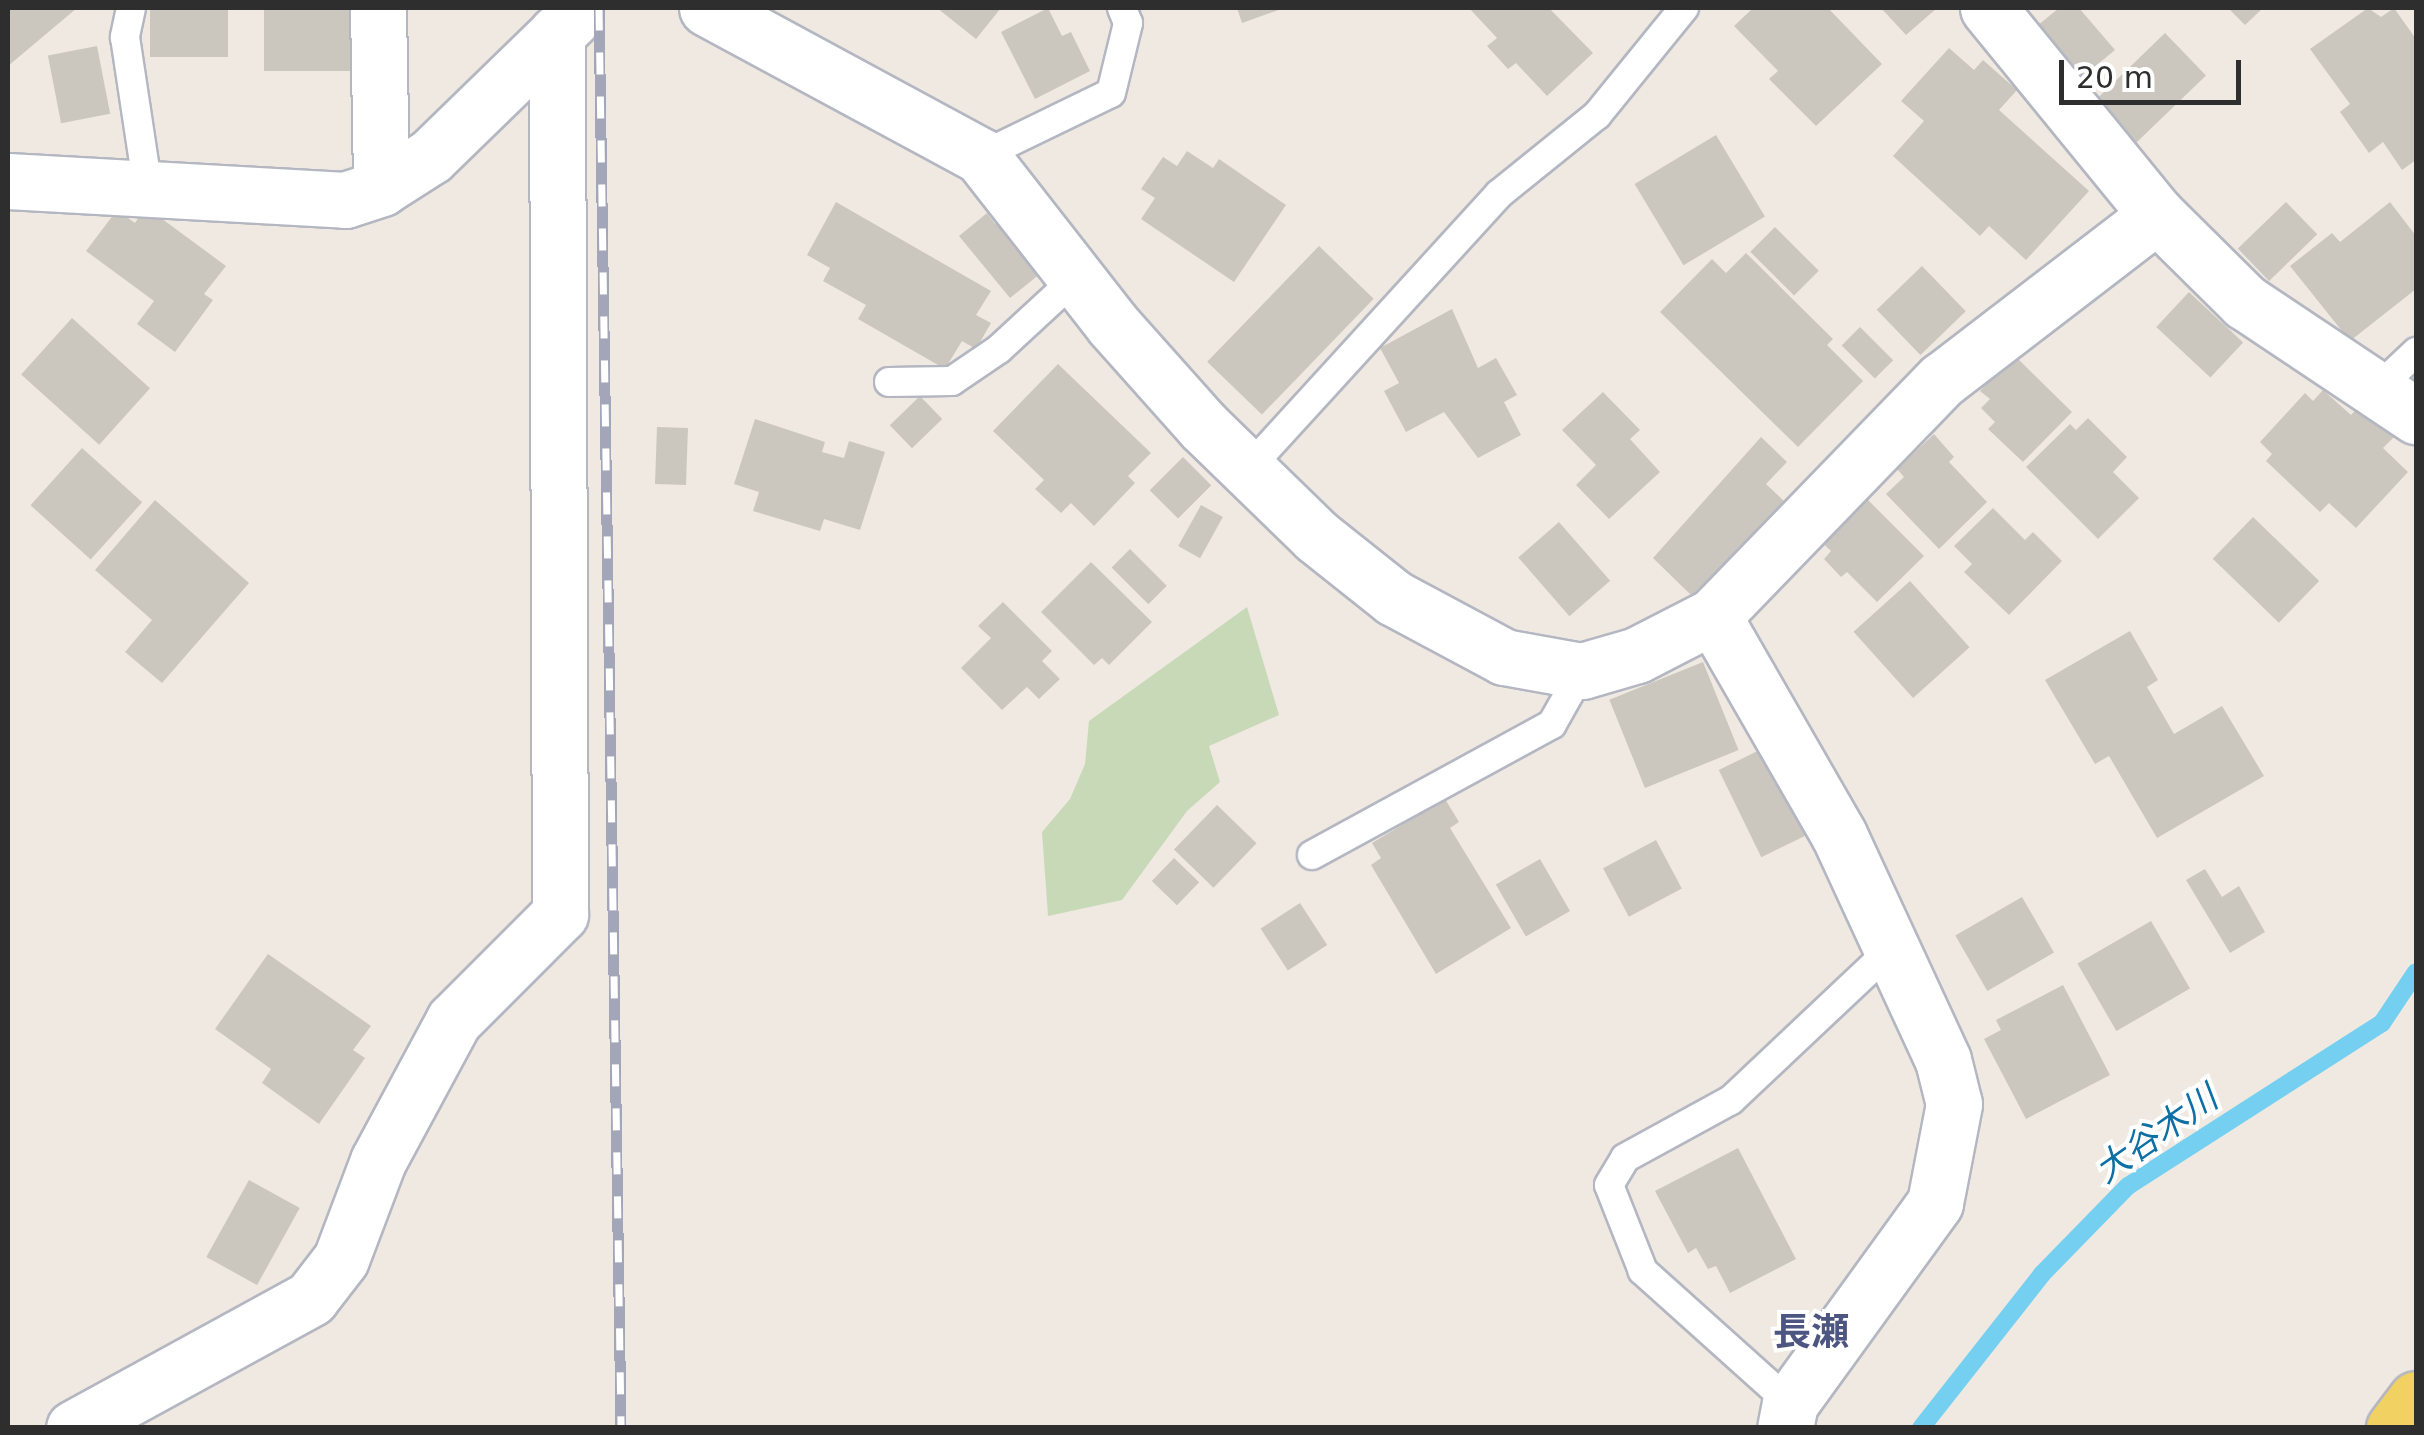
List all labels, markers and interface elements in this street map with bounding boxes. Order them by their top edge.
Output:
scale bar [2064,40,2246,102]
text: 20 m [2076,60,2153,95]
water label: 大谷木川 [2087,1077,2225,1191]
district label: 長瀬 [1773,1310,1849,1356]

